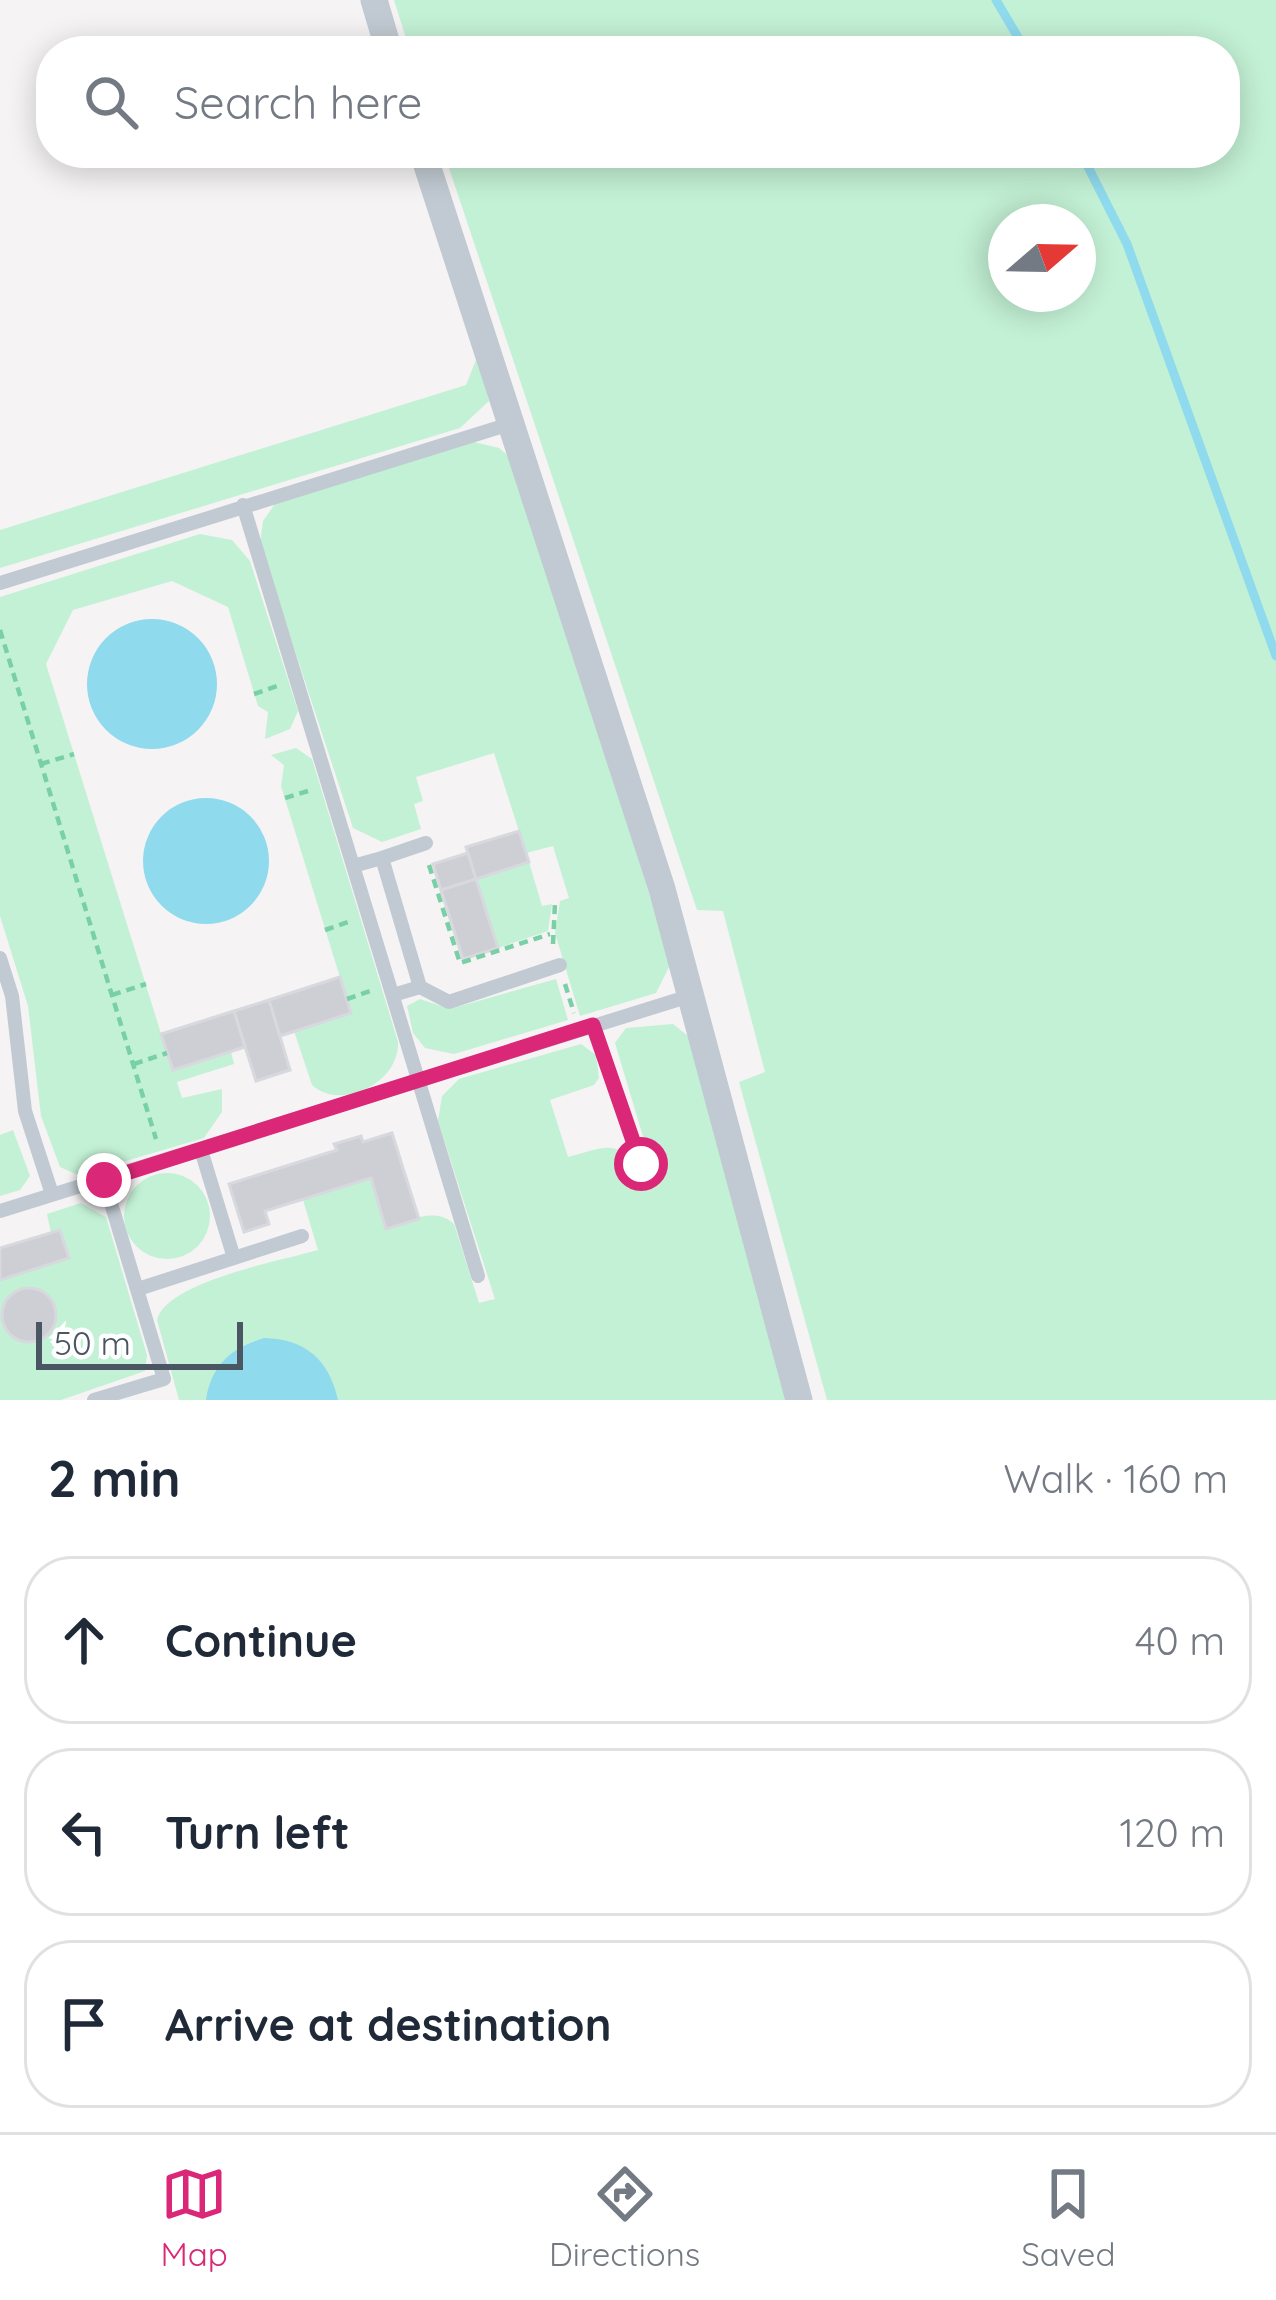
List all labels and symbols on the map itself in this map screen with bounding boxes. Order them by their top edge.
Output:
north arrow [988,204,1096,312]
route start [614,1137,668,1191]
route end [77,1153,131,1207]
scale bar [36,1316,243,1369]

